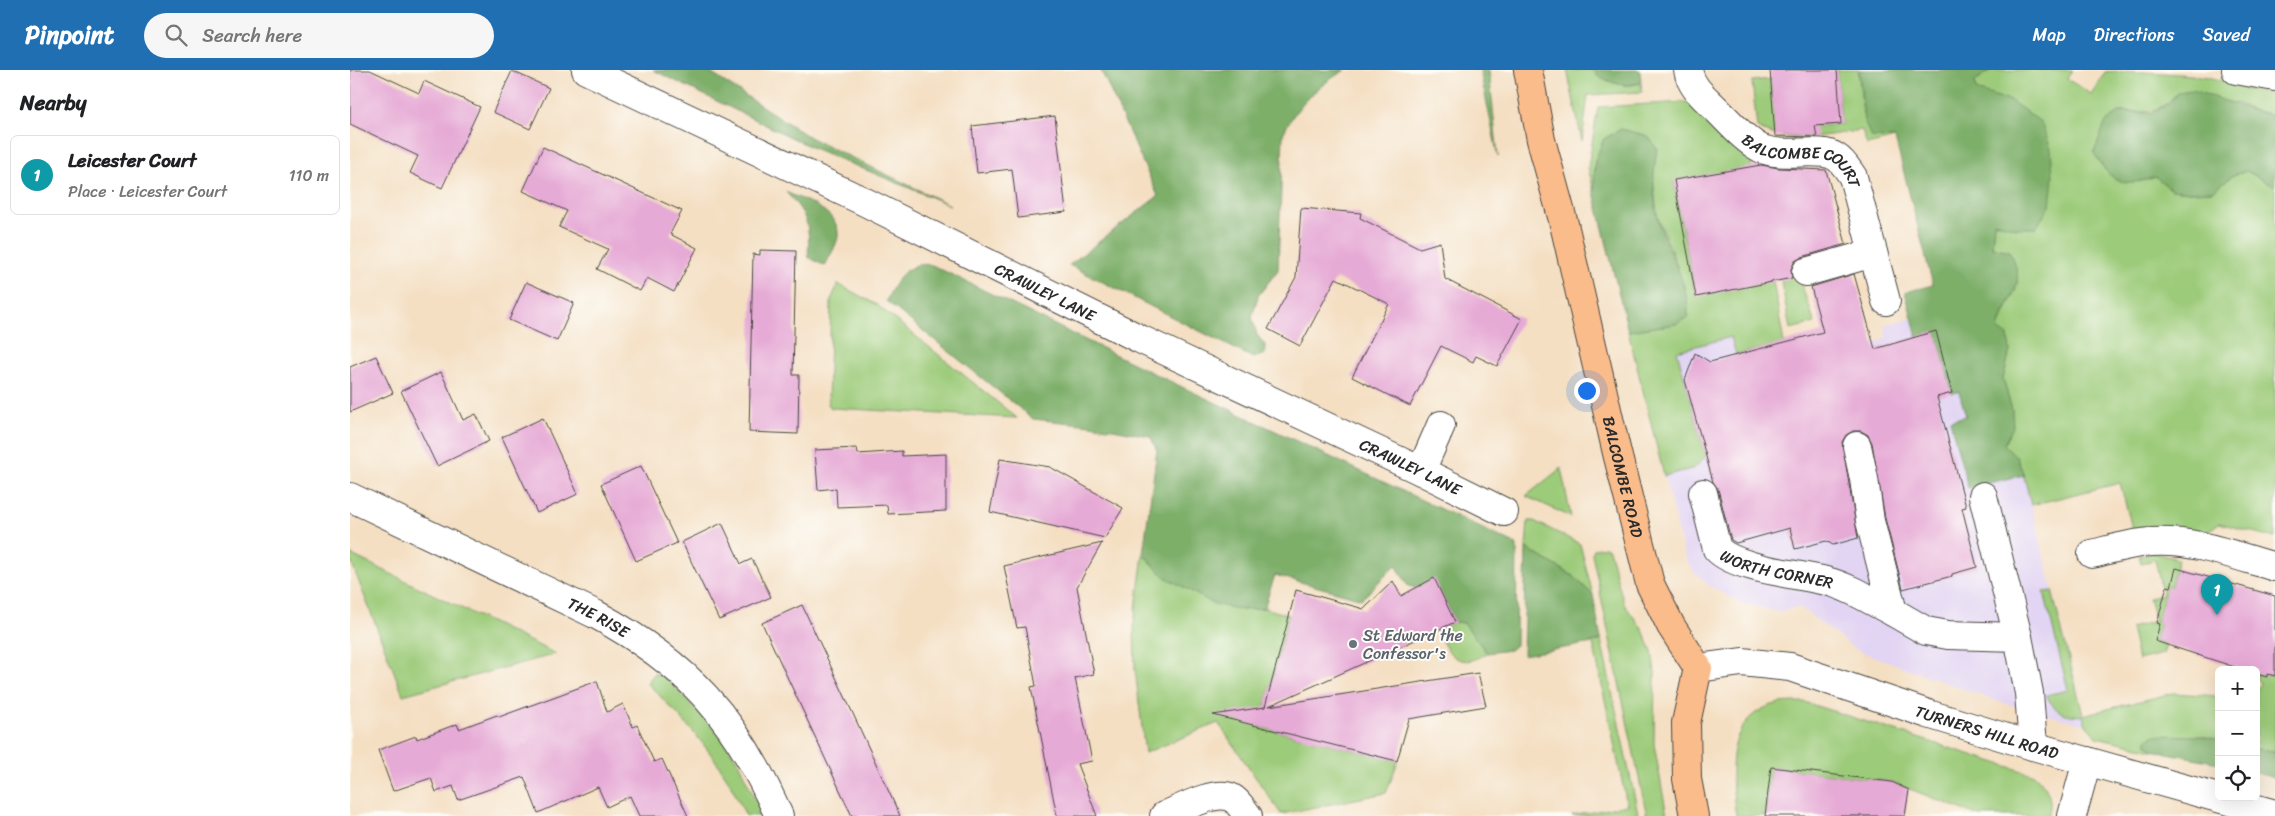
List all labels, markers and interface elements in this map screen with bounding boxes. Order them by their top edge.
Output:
search box [144,13,494,58]
text: Pinpoint [25,14,114,56]
text: Search here [202,19,302,52]
text: Map [2033,19,2066,51]
text: Directions [2094,19,2175,51]
text: Saved [2203,19,2250,51]
icon: search [162,21,190,49]
text: Nearby [20,84,86,122]
street label: BALCOMBE COURT [1735,126,1870,192]
text: Leicester Court [68,144,196,177]
text: 1 [34,161,40,190]
text: 110 m [289,161,329,190]
text: Place · Leicester Court [68,177,227,206]
street label: CRAWLEY LANE [989,254,1102,330]
your location [1574,378,1600,404]
street label: BALCOMBE ROAD [1594,413,1652,541]
street label: CRAWLEY LANE [1355,430,1468,504]
street label: WORTH CORNER [1715,541,1837,597]
pin: 1 [2201,574,2233,615]
street label: THE RISE [563,588,636,646]
place label: St Edward the Confessor's [1363,621,1463,668]
marker: St Edward the Confessor's [1347,638,1359,650]
map controls [2215,666,2260,801]
button: + [2215,666,2260,711]
street label: TURNERS HILL ROAD [1911,696,2062,767]
button: − [2215,711,2260,756]
button: locate [2215,756,2260,801]

